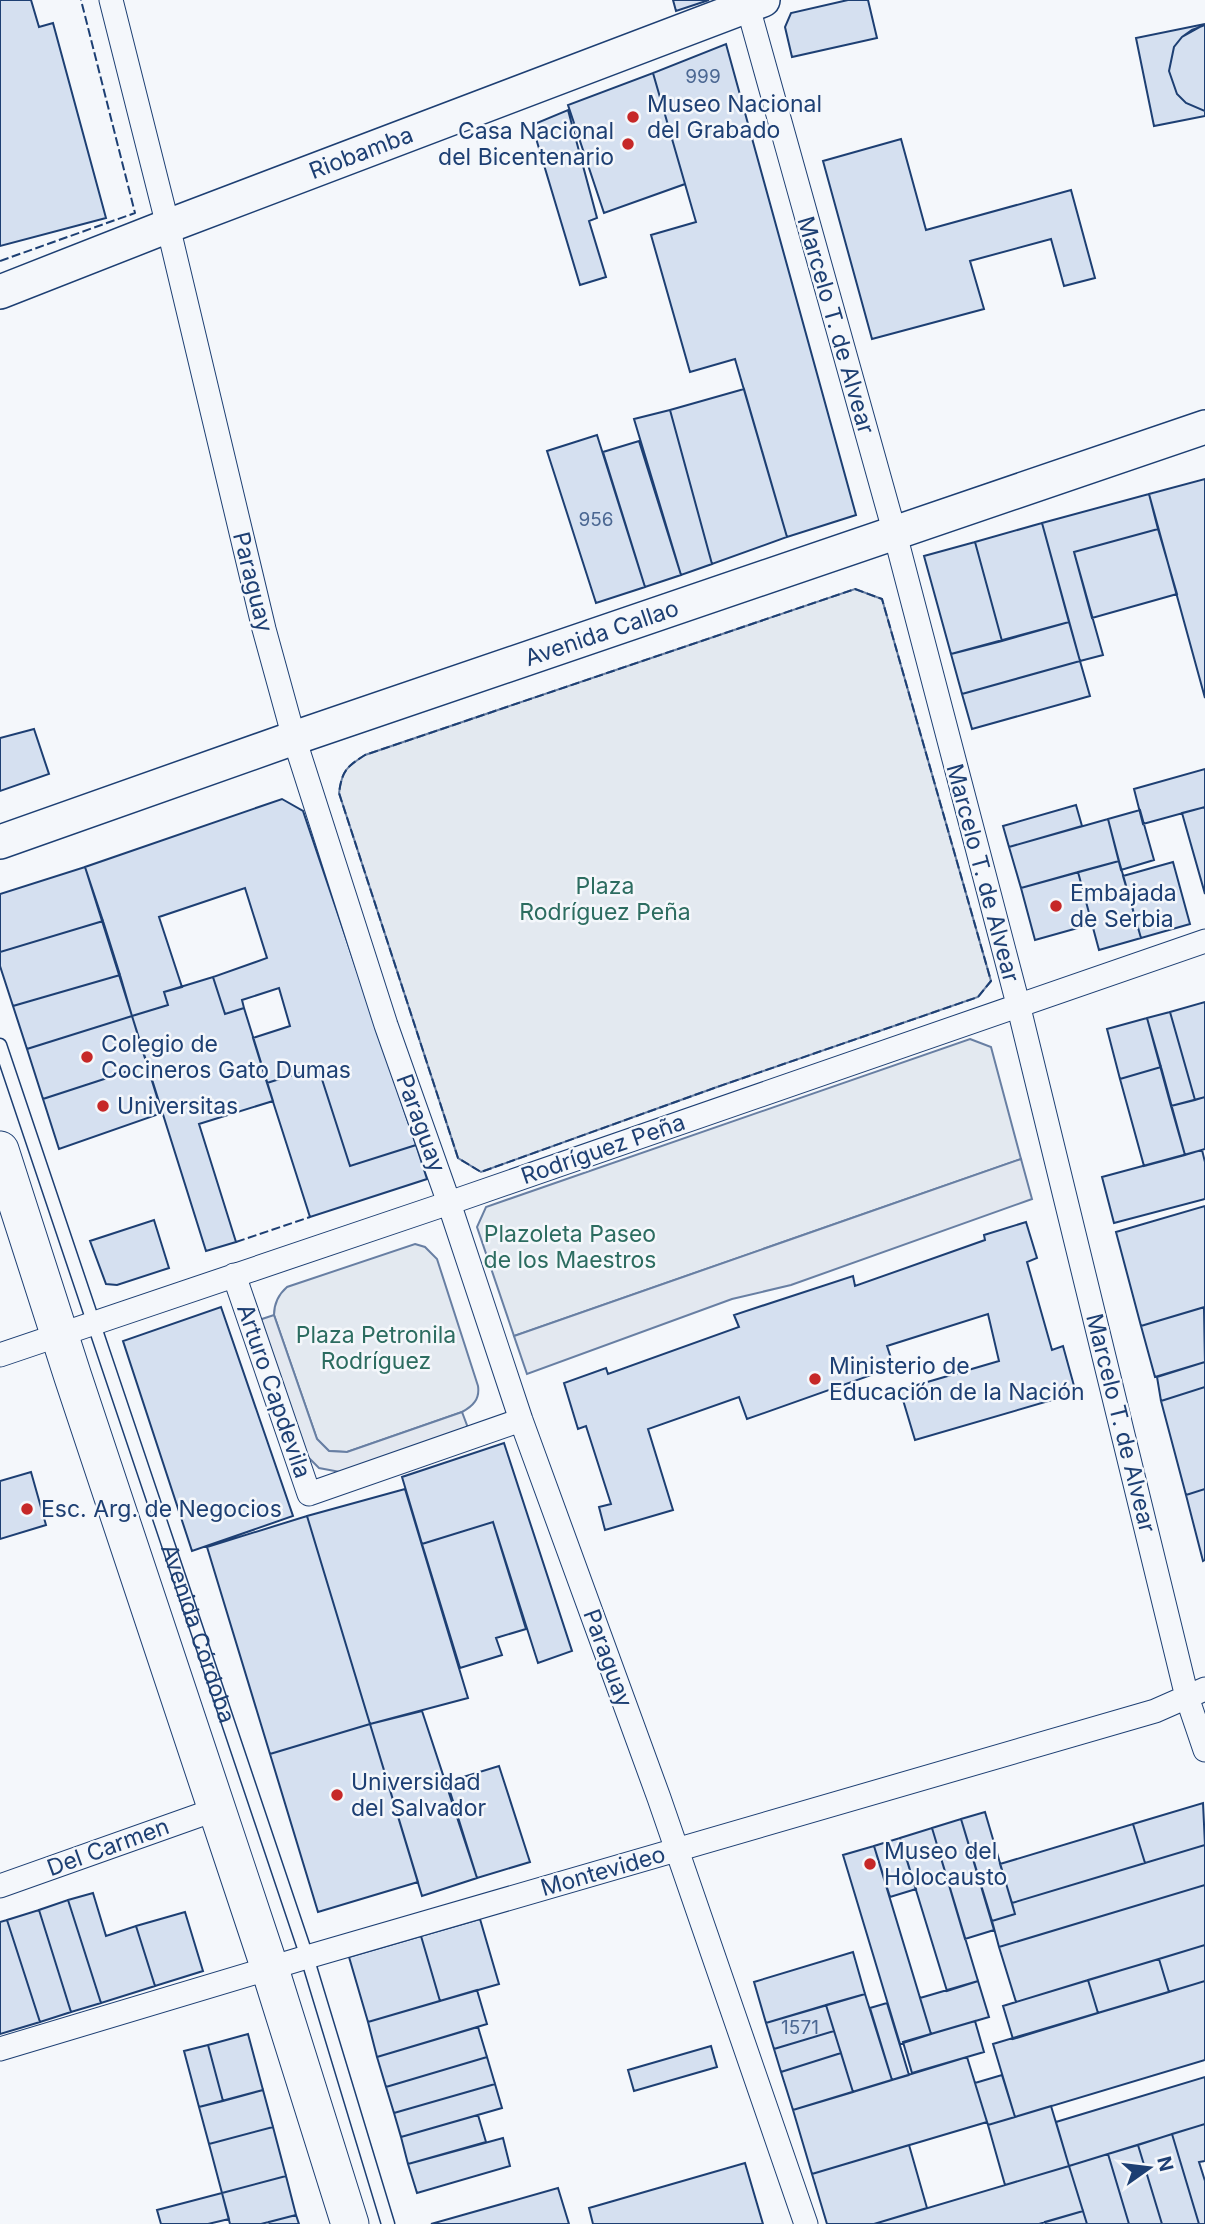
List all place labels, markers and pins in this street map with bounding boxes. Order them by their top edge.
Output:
place label: Museo Nacional del Grabado [647,90,822,144]
marker: Museo Nacional del Grabado [625,109,641,125]
place label: Casa Nacional del Bicentenario [438,117,614,171]
marker: Casa Nacional del Bicentenario [620,136,636,152]
place label: Embajada de Serbia [1070,879,1177,933]
marker: Embajada de Serbia [1048,898,1064,914]
place label: Colegio de Cocineros Gato Dumas [101,1030,351,1084]
marker: Colegio de Cocineros Gato Dumas [79,1049,95,1065]
place label: Universitas [117,1092,238,1120]
marker: Universitas [95,1098,111,1114]
place label: Ministerio de Educación de la Nación [829,1352,1085,1406]
marker: Ministerio de Educación de la Nación [807,1371,823,1387]
place label: Esc. Arg. de Negocios [41,1495,282,1523]
marker: Esc. Arg. de Negocios [19,1501,35,1517]
place label: Universidad del Salvador [351,1768,486,1822]
marker: Universidad del Salvador [329,1787,345,1803]
place label: Museo del Holocausto [884,1837,1007,1891]
marker: Museo del Holocausto [862,1856,878,1872]

